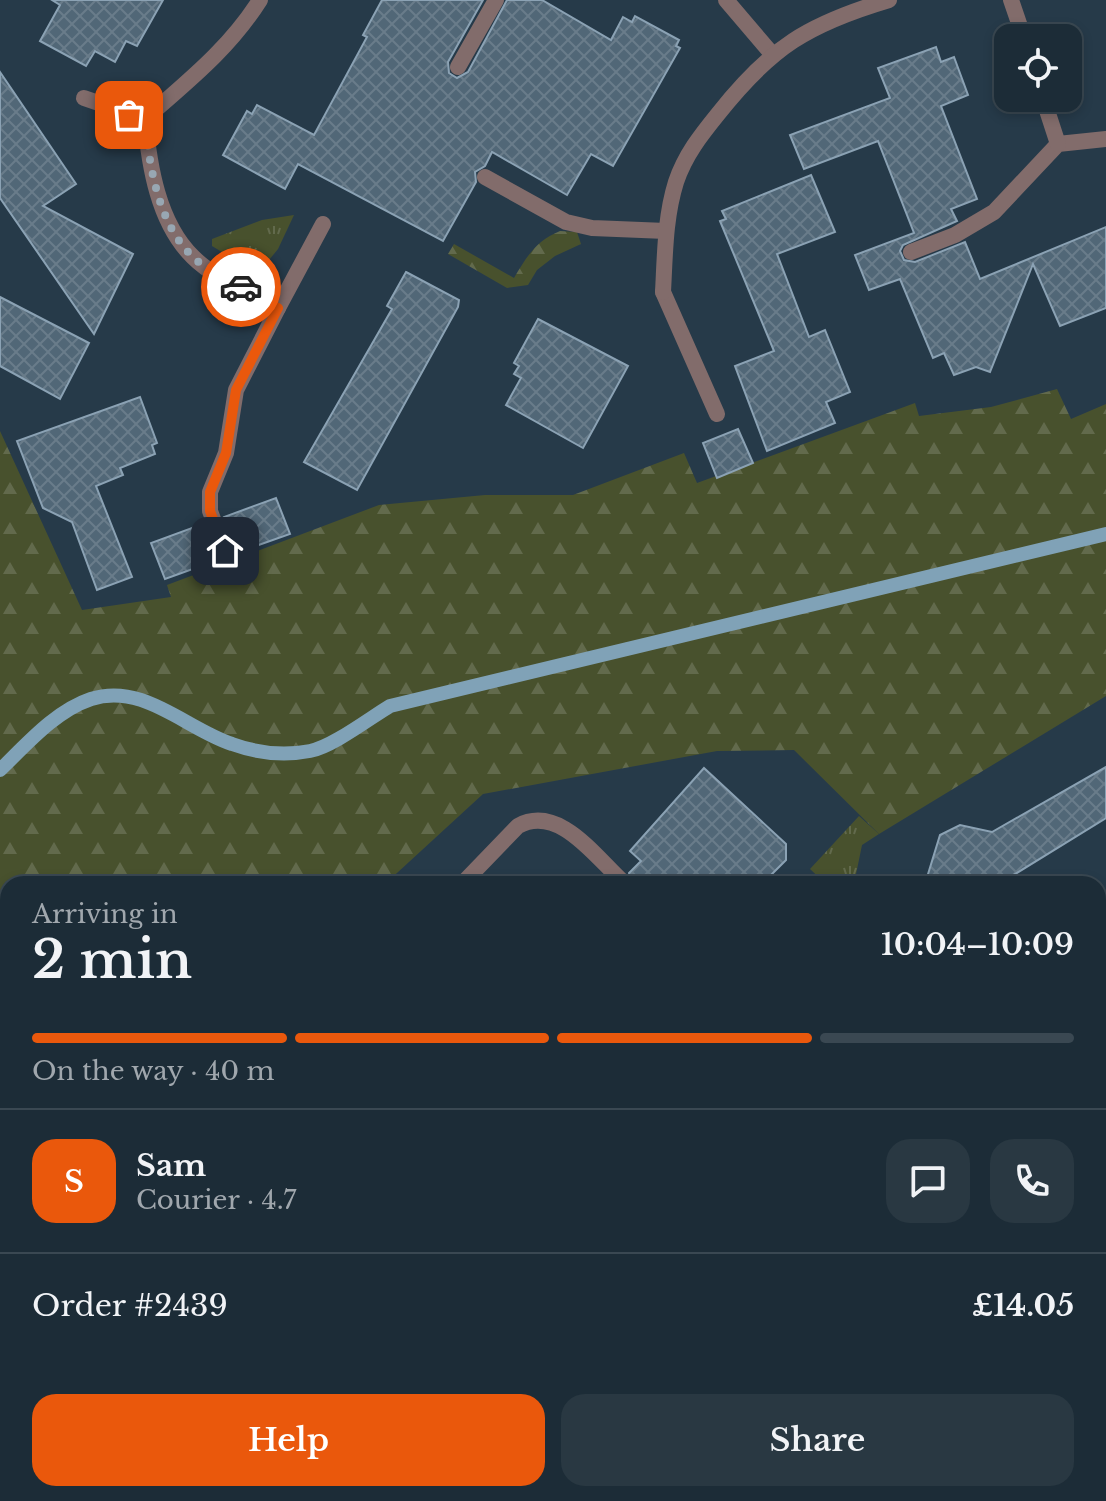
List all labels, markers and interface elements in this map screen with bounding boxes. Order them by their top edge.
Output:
map controls [994,24,1082,112]
button: locate [994,24,1082,112]
pin [95,81,163,149]
icon: bag [107,93,151,137]
courier [201,247,281,327]
icon: car [219,265,263,309]
pin [191,517,259,585]
icon: home [203,529,247,573]
text: Arriving in [32,898,178,930]
text: 10:04–10:09 [881,926,1074,963]
text: 2 min [32,928,192,992]
text: On the way · 40 m [32,1055,274,1087]
button: chat [886,1139,970,1223]
button: phone [990,1139,1074,1223]
text: Sam [136,1147,206,1184]
text: S [64,1163,84,1200]
text: Courier · 4.7 [136,1184,296,1216]
text: Order #2439 [32,1287,228,1324]
text: £14.05 [972,1287,1074,1324]
button: Help [32,1394,545,1486]
button: Share [561,1394,1074,1486]

